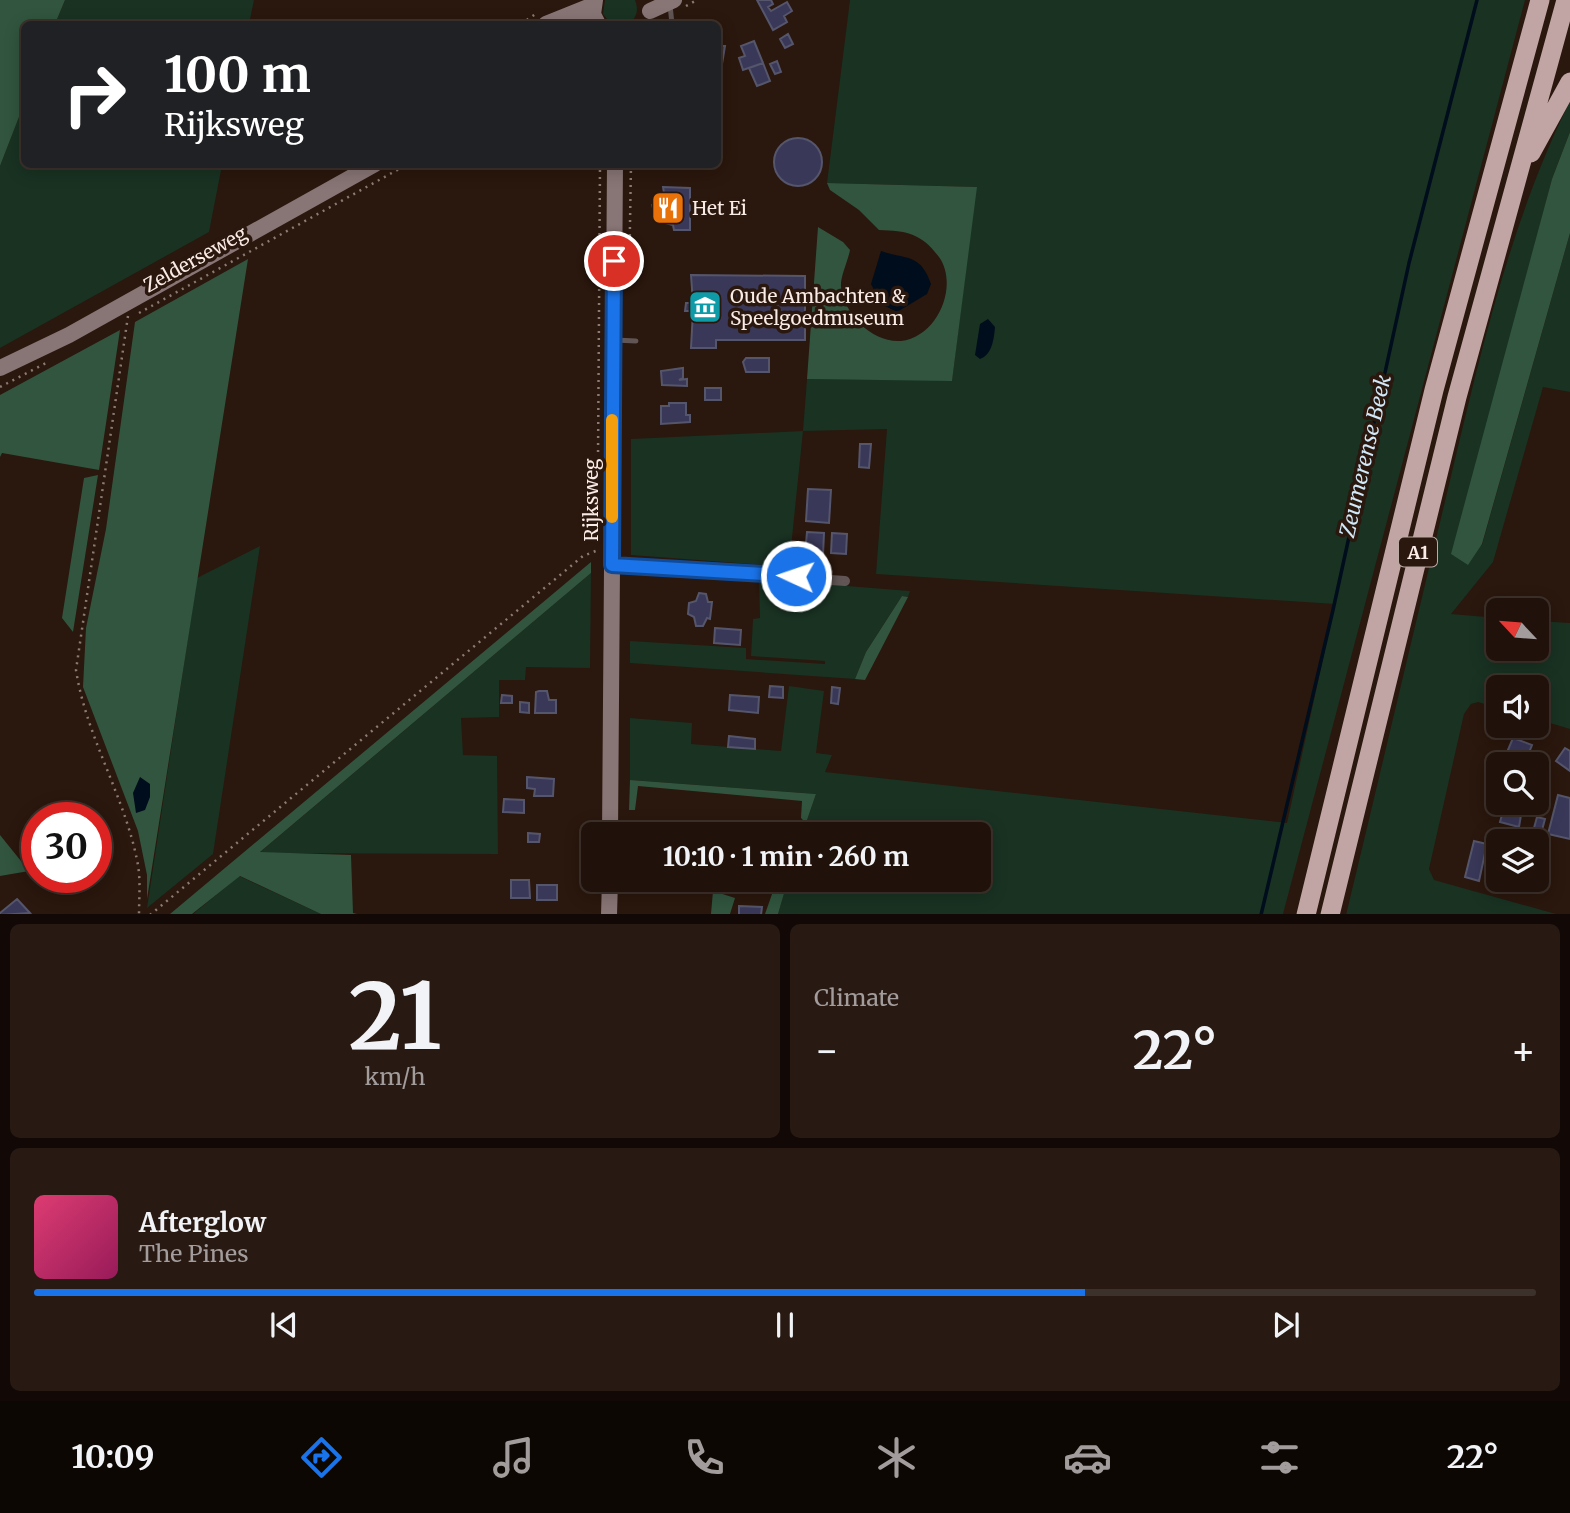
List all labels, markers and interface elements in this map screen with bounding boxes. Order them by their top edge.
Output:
text: 100 m [164,44,311,105]
icon: right [49,49,140,140]
text: Rijksweg [164,105,304,145]
restaurant icon: Het Ei [649,189,687,227]
place label: Het Ei [692,196,747,220]
street label: Zelderseweg [139,220,251,297]
pin [584,231,644,291]
icon: arrive [595,242,633,280]
place label: Oude Ambachten & Speelgoedmuseum [730,284,906,330]
museum icon: Oude Ambachten & Speelgoedmuseum [686,288,724,326]
water label: Zeumerense Beek [1333,372,1397,541]
street label: Rijksweg [579,458,603,542]
road number: A1 [1399,538,1437,566]
position arrow [759,539,833,613]
north arrow [1486,598,1549,662]
map controls [1486,598,1549,892]
button: sound [1486,675,1549,738]
button: search [1486,752,1549,815]
speed limit sign: 30 [21,802,112,893]
button: layers [1486,829,1549,892]
text: 10:10 · 1 min · 260 m [663,840,909,873]
text: 21 [348,959,442,1074]
text: Climate [814,983,899,1012]
text: 22° [1133,1018,1217,1083]
text: − [814,1027,839,1074]
text: + [1511,1027,1536,1074]
text: km/h [365,1062,425,1091]
text: Afterglow [139,1206,266,1239]
text: The Pines [139,1239,249,1268]
icon: previous [265,1306,303,1344]
icon: pause [766,1306,804,1344]
icon: next [1267,1306,1305,1344]
icon: directions [297,1433,346,1482]
icon: music [489,1433,538,1482]
icon: phone [680,1433,729,1482]
icon: climate [872,1433,921,1482]
icon: car [1063,1433,1112,1482]
icon: filters [1255,1433,1304,1482]
text: 10:09 [71,1437,154,1477]
text: 22° [1447,1437,1499,1477]

